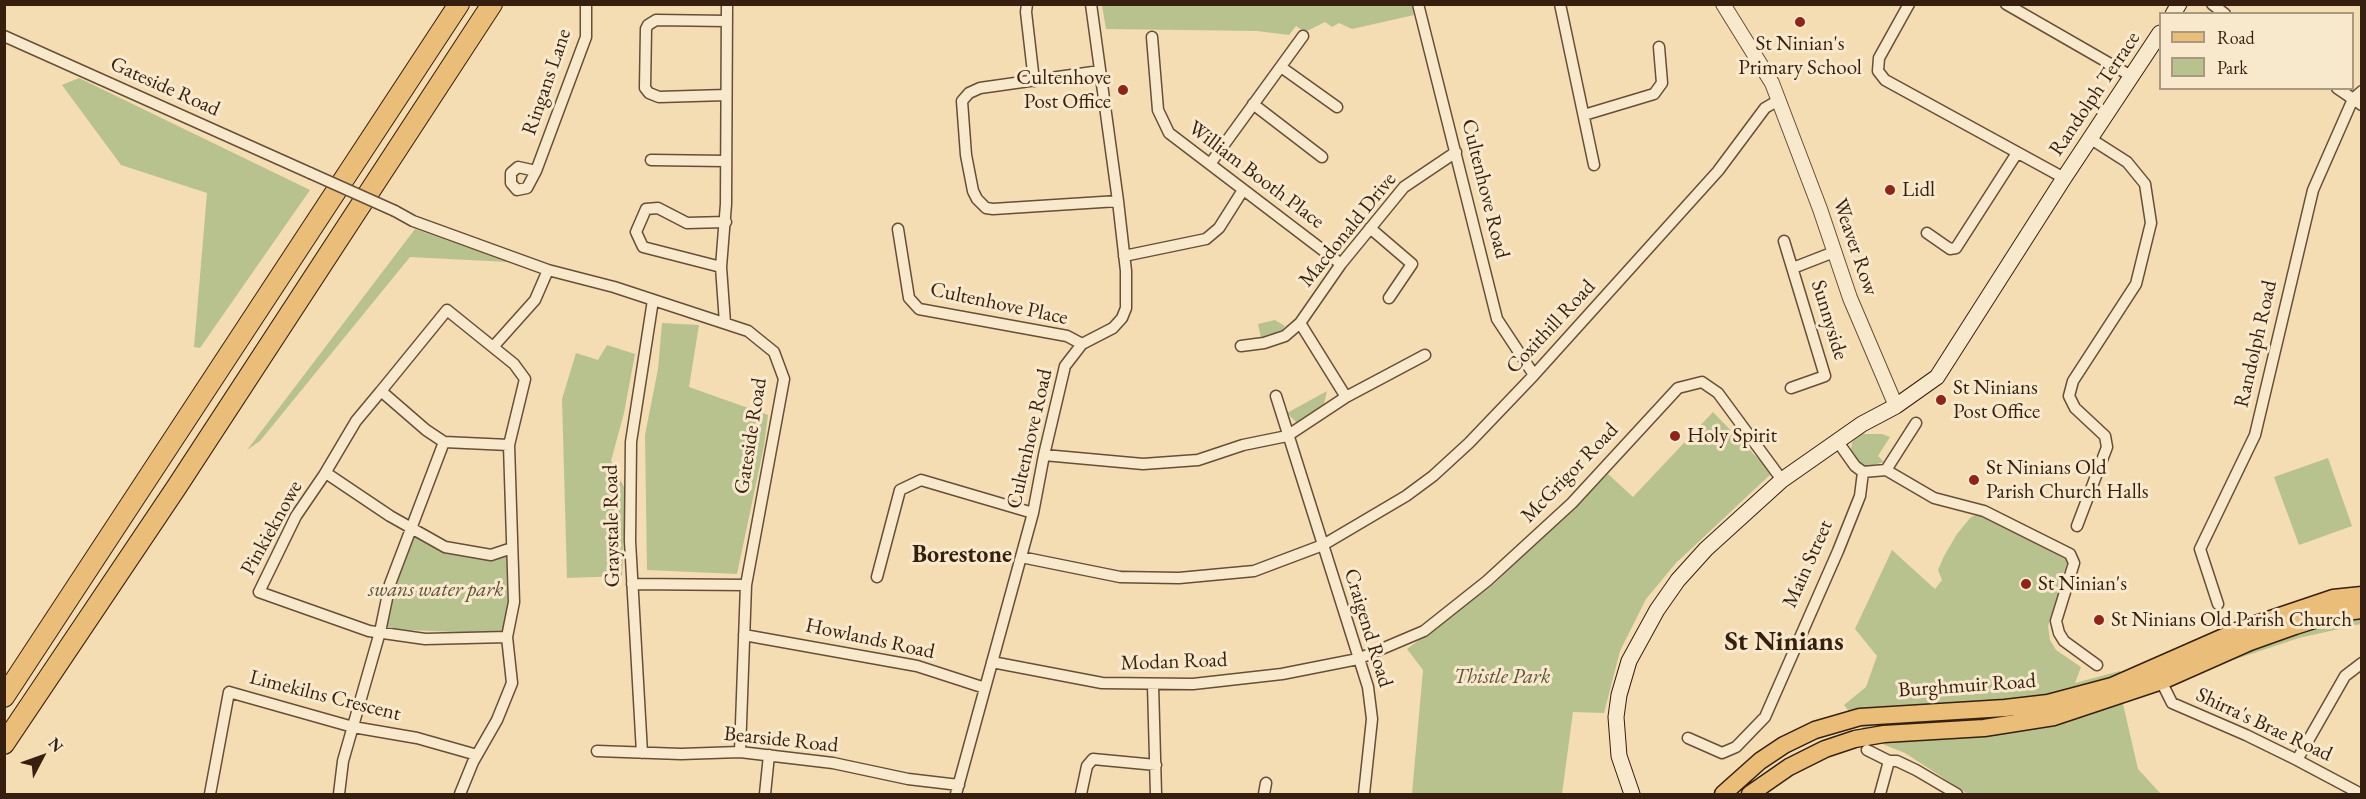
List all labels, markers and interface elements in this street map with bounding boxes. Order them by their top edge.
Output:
legend [2159,12,2354,90]
marker: St Ninian's Primary School [1793,15,1807,29]
street label: Ringans Lane [517,26,577,138]
text: Road [2217,26,2255,49]
street label: Randolph Terrace [2044,27,2146,161]
place label: St Ninian's Primary School [1738,31,1862,81]
street label: Gateside Road [106,52,224,122]
text: Park [2217,56,2248,79]
place label: Cultenhove Post Office [1016,65,1111,115]
marker: Cultenhove Post Office [1116,83,1130,97]
street label: William Booth Place [1183,116,1329,234]
street label: Cultenhove Road [1456,117,1514,261]
street label: Macdonald Drive [1294,168,1402,292]
place label: Lidl [1902,177,1935,203]
marker: Lidl [1883,183,1897,197]
street label: Weaver Row [1827,195,1883,299]
street label: Coxithill Road [1501,275,1601,379]
street label: Cultenhove Place [928,277,1070,331]
street label: Sunnyside [1805,277,1853,363]
street label: Randolph Road [2229,278,2283,410]
street label: Cultenhove Road [1002,367,1058,511]
place label: St Ninians Post Office [1953,375,2040,425]
street label: Gateside Road [729,376,773,496]
marker: St Ninians Post Office [1934,393,1948,407]
street label: McGrigor Road [1516,418,1624,528]
place label: Holy Spirit [1687,423,1777,449]
marker: Holy Spirit [1668,429,1682,443]
place label: St Ninians Old Parish Church Halls [1986,455,2148,505]
street label: Graystale Road [598,464,626,588]
marker: St Ninians Old Parish Church Halls [1967,473,1981,487]
street label: Pinkieknowe [236,476,308,580]
street label: Main Street [1777,516,1839,612]
district label: Borestone [912,541,1012,569]
street label: Craigend Road [1338,566,1398,690]
place label: St Ninian's [2038,571,2127,597]
park label: swans water park [368,577,504,603]
marker: St Ninian's [2019,577,2033,591]
place label: St Ninians Old Parish Church [2111,607,2352,633]
street label: Howlands Road [803,613,937,665]
marker: St Ninians Old Parish Church [2092,613,2106,627]
district label: St Ninians [1724,627,1844,659]
street label: Modan Road [1120,648,1228,676]
park label: Thistle Park [1454,664,1550,690]
street label: Limekilns Crescent [247,665,403,727]
street label: Burghmuir Road [1897,669,2037,703]
street label: Shirra's Brae Road [2192,682,2336,768]
street label: Bearside Road [723,721,839,759]
north arrow [12,727,72,787]
text: N [44,733,68,757]

